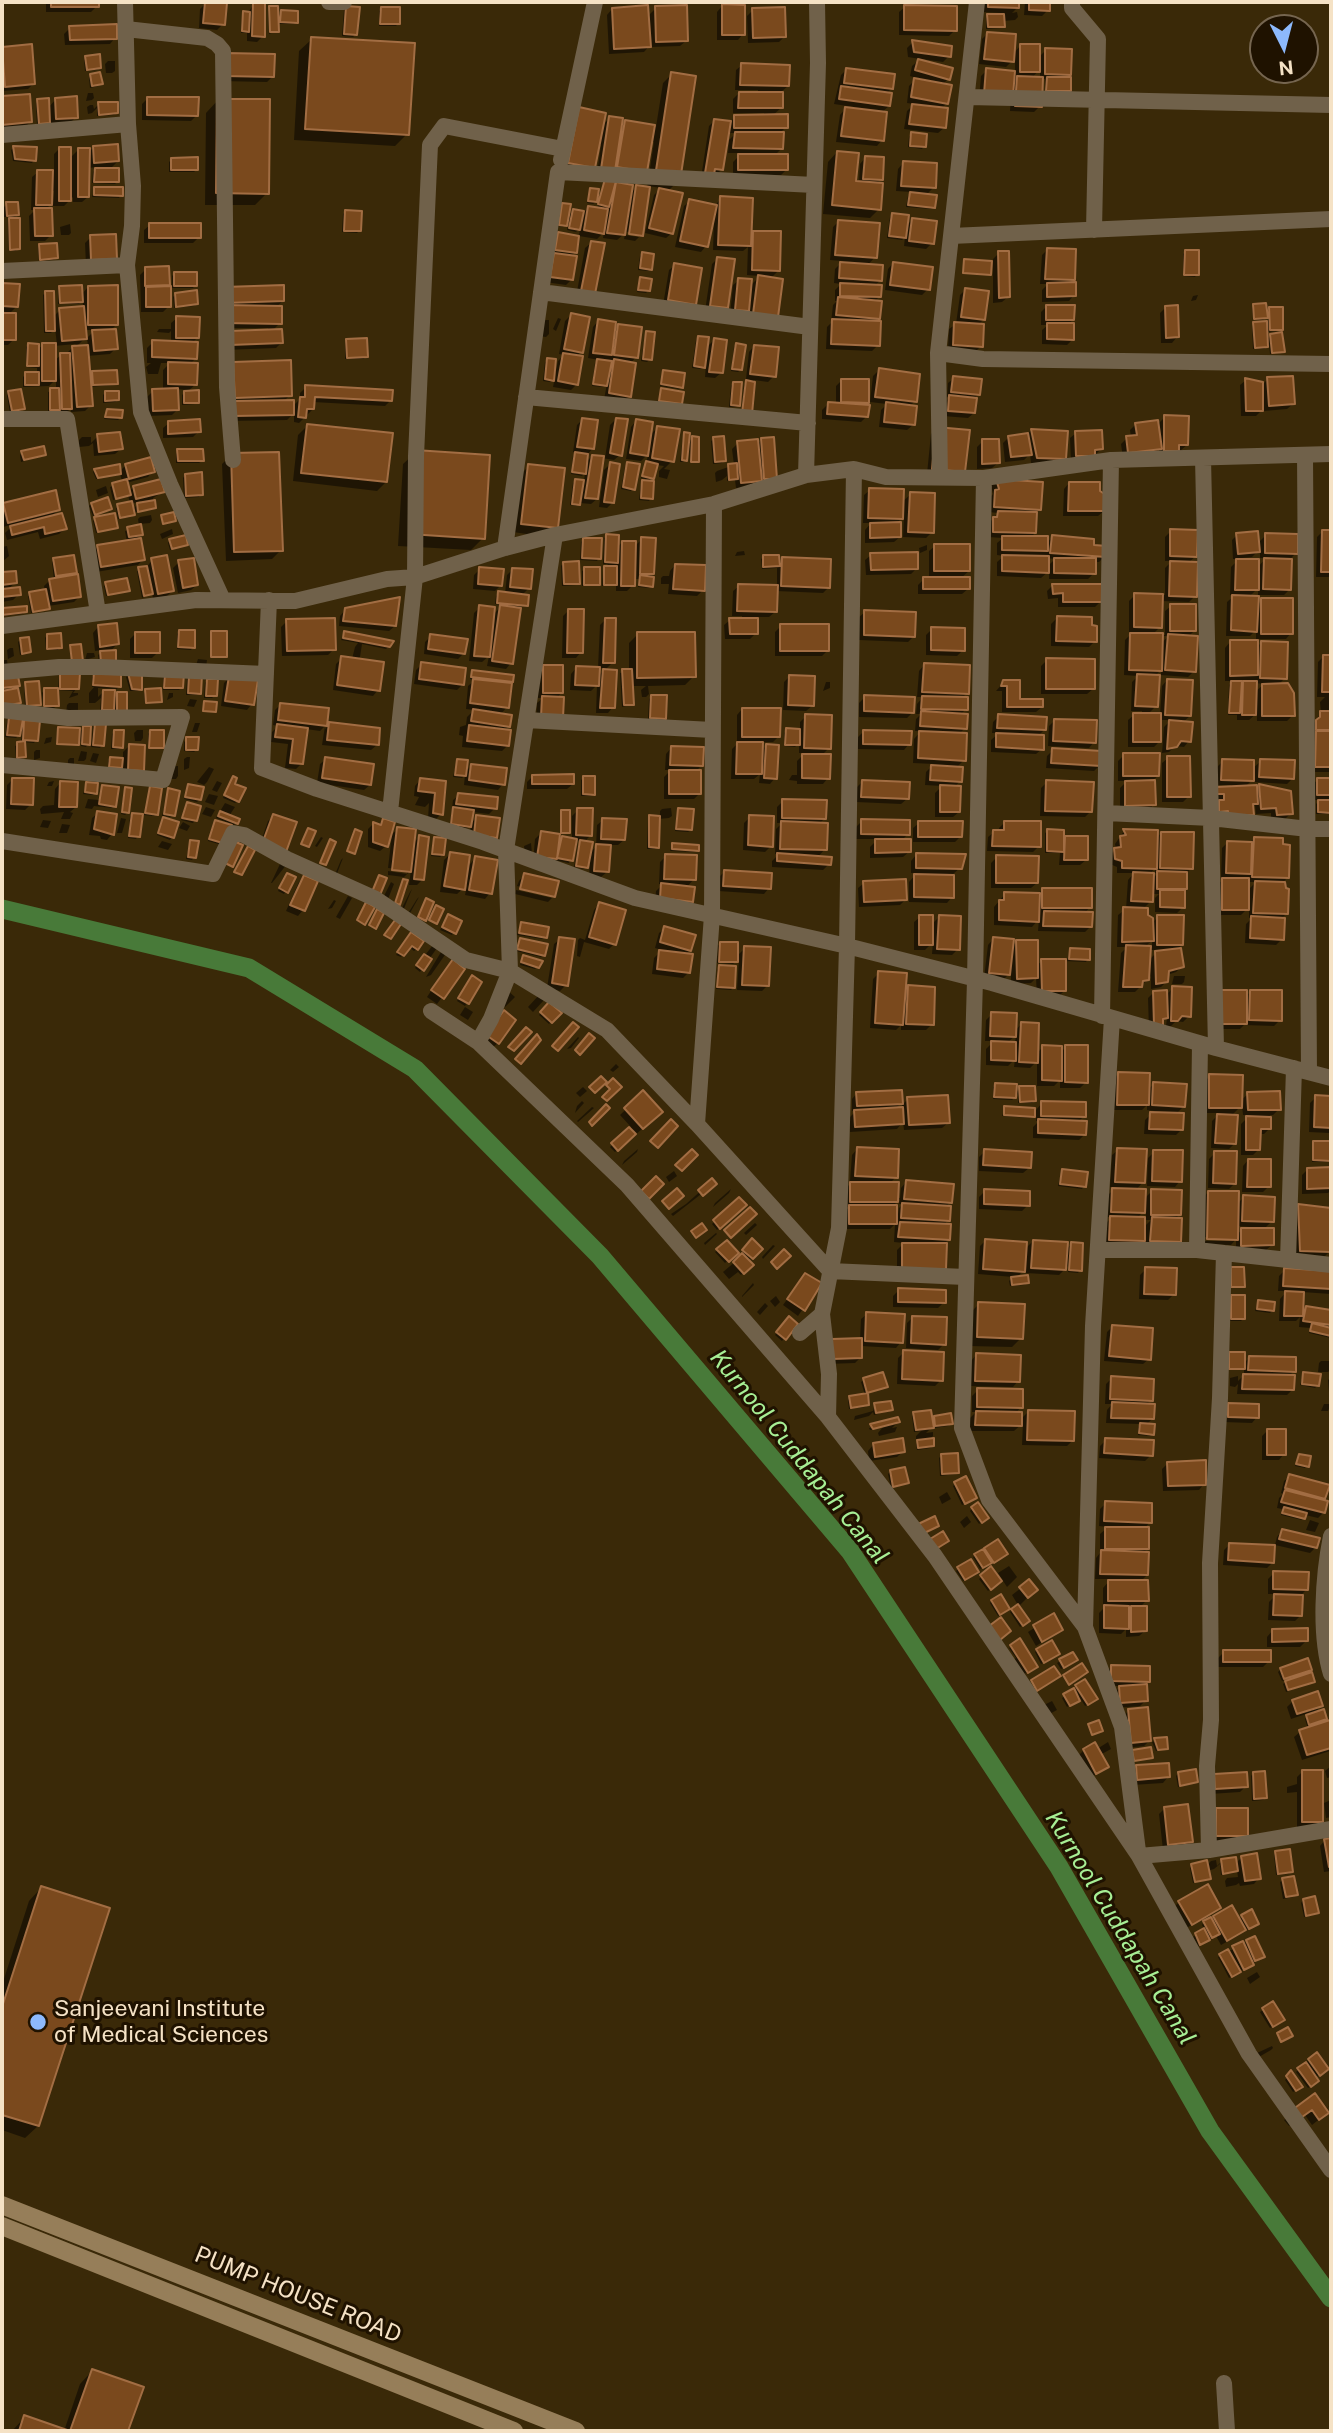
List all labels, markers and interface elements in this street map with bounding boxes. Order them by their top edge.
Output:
north arrow [1249,14,1319,84]
text: N [1277,56,1295,80]
water label: Kurnool Cuddapah Canal [704,1344,894,1570]
water label: Kurnool Cuddapah Canal [1039,1806,1201,2050]
place label: Sanjeevani Institute of Medical Sciences [54,1995,268,2049]
marker: Sanjeevani Institute of Medical Sciences [28,2012,48,2032]
street label: PUMP HOUSE ROAD [191,2241,405,2349]

